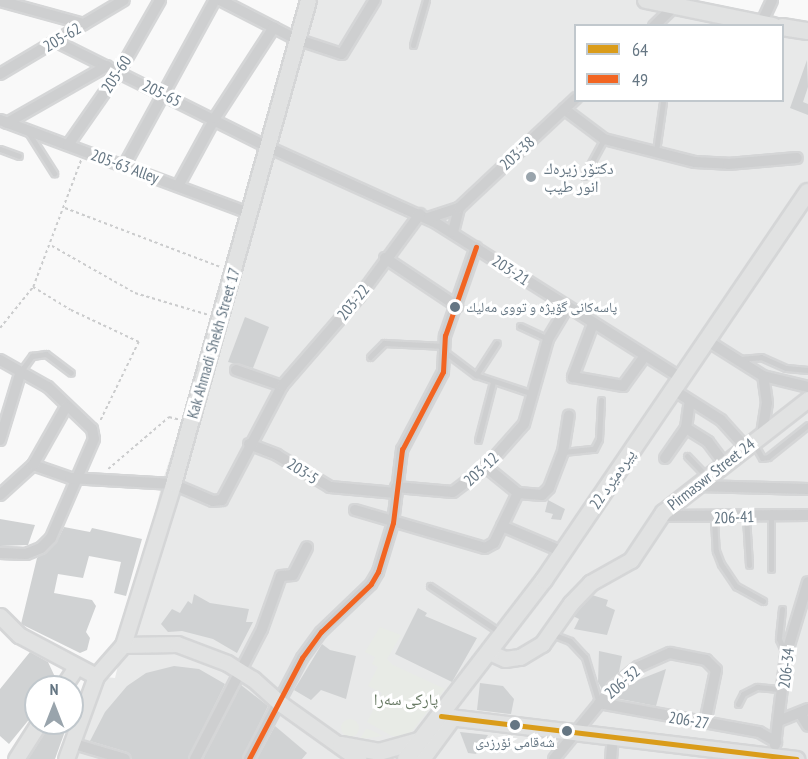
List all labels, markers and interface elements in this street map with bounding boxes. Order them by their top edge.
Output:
street label: 205-62 [40,18,84,56]
legend [574,24,784,102]
text: 64 [632,38,648,61]
street label: 205-60 [97,52,135,96]
text: 49 [632,68,648,91]
street label: 205-65 [140,75,184,111]
street label: 203-38 [496,132,538,174]
street label: 205-63 Alley [88,145,162,187]
place label: دکتۆر زیرەك انور طیب [544,158,614,196]
marker: دکتۆر زیرەك انور طیب [522,168,540,186]
street label: 203-21 [489,251,533,289]
street label: Kak Ahmadi Shekh Street 17 [182,265,244,421]
street label: 203-22 [333,280,373,324]
place label: پاسەکانی گۆیژە و تووی مەلیك [466,299,617,315]
marker: پاسەکانی گۆیژە و تووی مەلیك [449,301,461,313]
street label: Pirmaswr Street 24 [664,434,758,514]
street label: 22 پیرەمێرد [585,445,639,513]
street label: 203-12 [460,448,502,490]
street label: 203-5 [284,454,322,488]
street label: 206-41 [713,507,755,527]
street label: 206-34 [774,647,798,689]
street label: 206-32 [600,661,644,703]
north arrow [24,675,84,735]
text: N [50,679,58,699]
park label: پارکی سەرا [374,689,438,709]
street label: 206-27 [667,707,711,733]
marker: شەقامی ئۆرزدی [509,719,521,731]
unlabelled marker [561,725,573,737]
place label: شەقامی ئۆرزدی [475,734,555,750]

